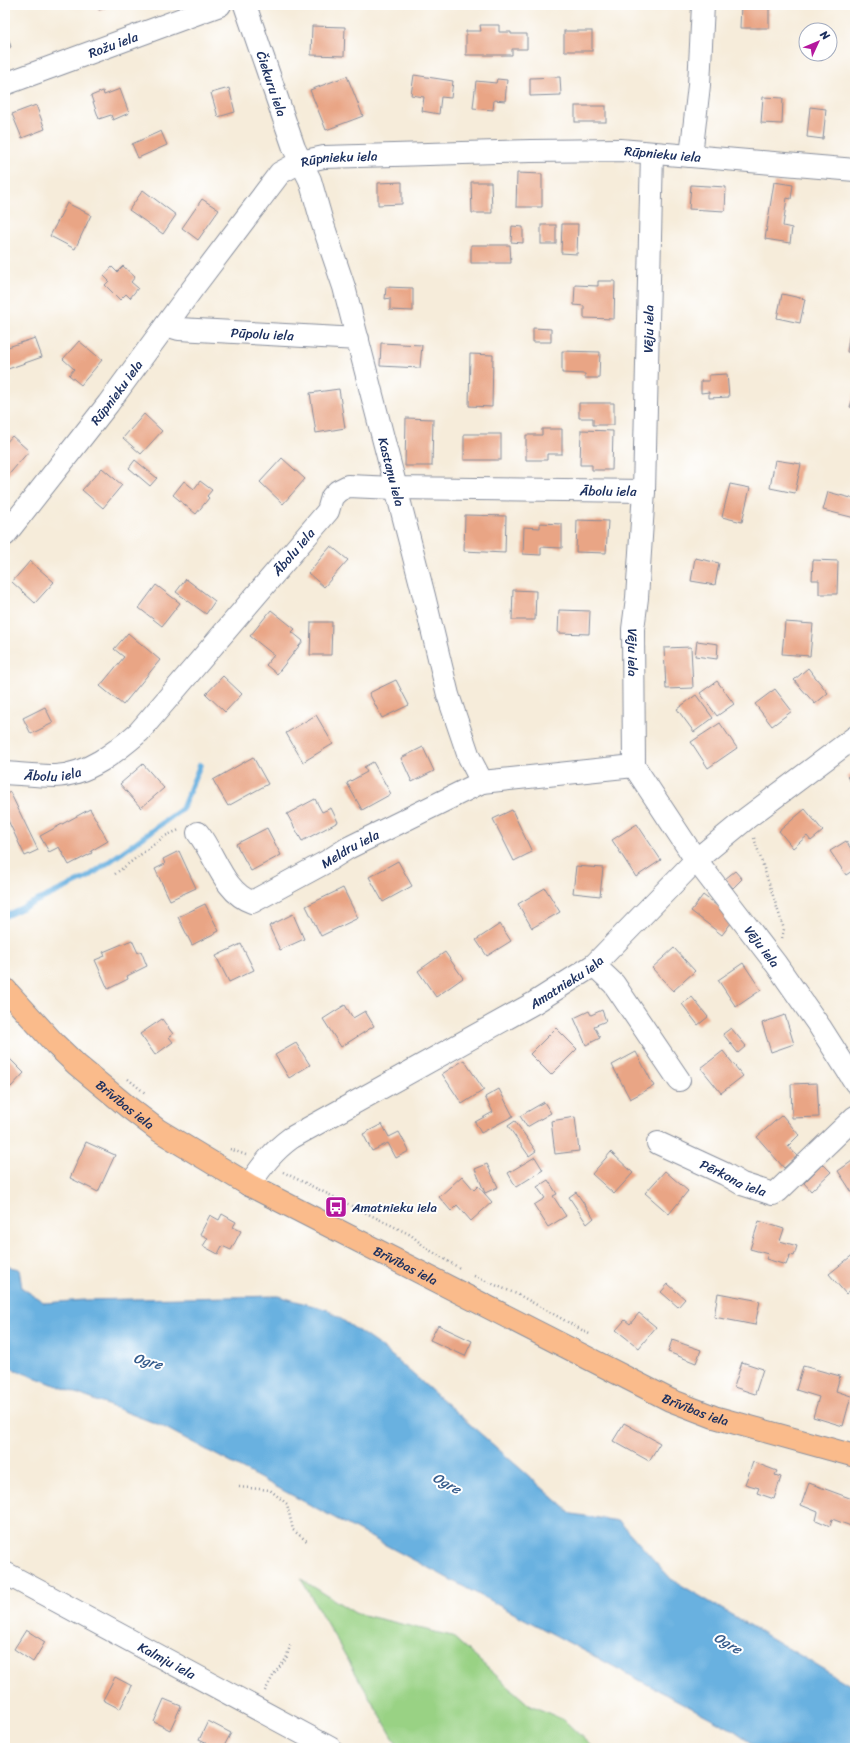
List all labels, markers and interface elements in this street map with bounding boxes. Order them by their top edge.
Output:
north arrow [798,22,838,62]
street label: Rožu iela [85,25,142,64]
text: N [815,25,835,45]
street label: Čiekuru iela [250,48,294,120]
street label: Rūpnieku iela [623,139,702,169]
street label: Rūpnieku iela [299,144,378,174]
street label: Vēju iela [637,304,660,353]
street label: Pūpolu iela [230,321,295,347]
street label: Rūpnieku iela [84,355,149,430]
street label: Kastaņu iela [371,435,411,509]
street label: Ābolu iela [579,479,637,503]
street label: Ābolu iela [266,523,321,582]
street label: Vēju iela [621,628,644,677]
street label: Ābolu iela [23,760,85,788]
street label: Meldru iela [316,823,384,875]
street label: Vēju iela [738,920,786,973]
street label: Amatnieku iela [524,950,610,1016]
street label: Brīvības iela [91,1074,160,1136]
street label: Pērkona iela [696,1153,770,1203]
bus stop icon: Amatnieku iela [323,1194,349,1220]
place label: Amatnieku iela [351,1196,437,1219]
street label: Brīvības iela [369,1239,442,1292]
water label: Ogre [131,1346,167,1378]
street label: Brīvības iela [658,1387,732,1433]
water label: Ogre [428,1465,467,1502]
water label: Ogre [709,1625,748,1662]
street label: Kalmju iela [134,1636,200,1686]

